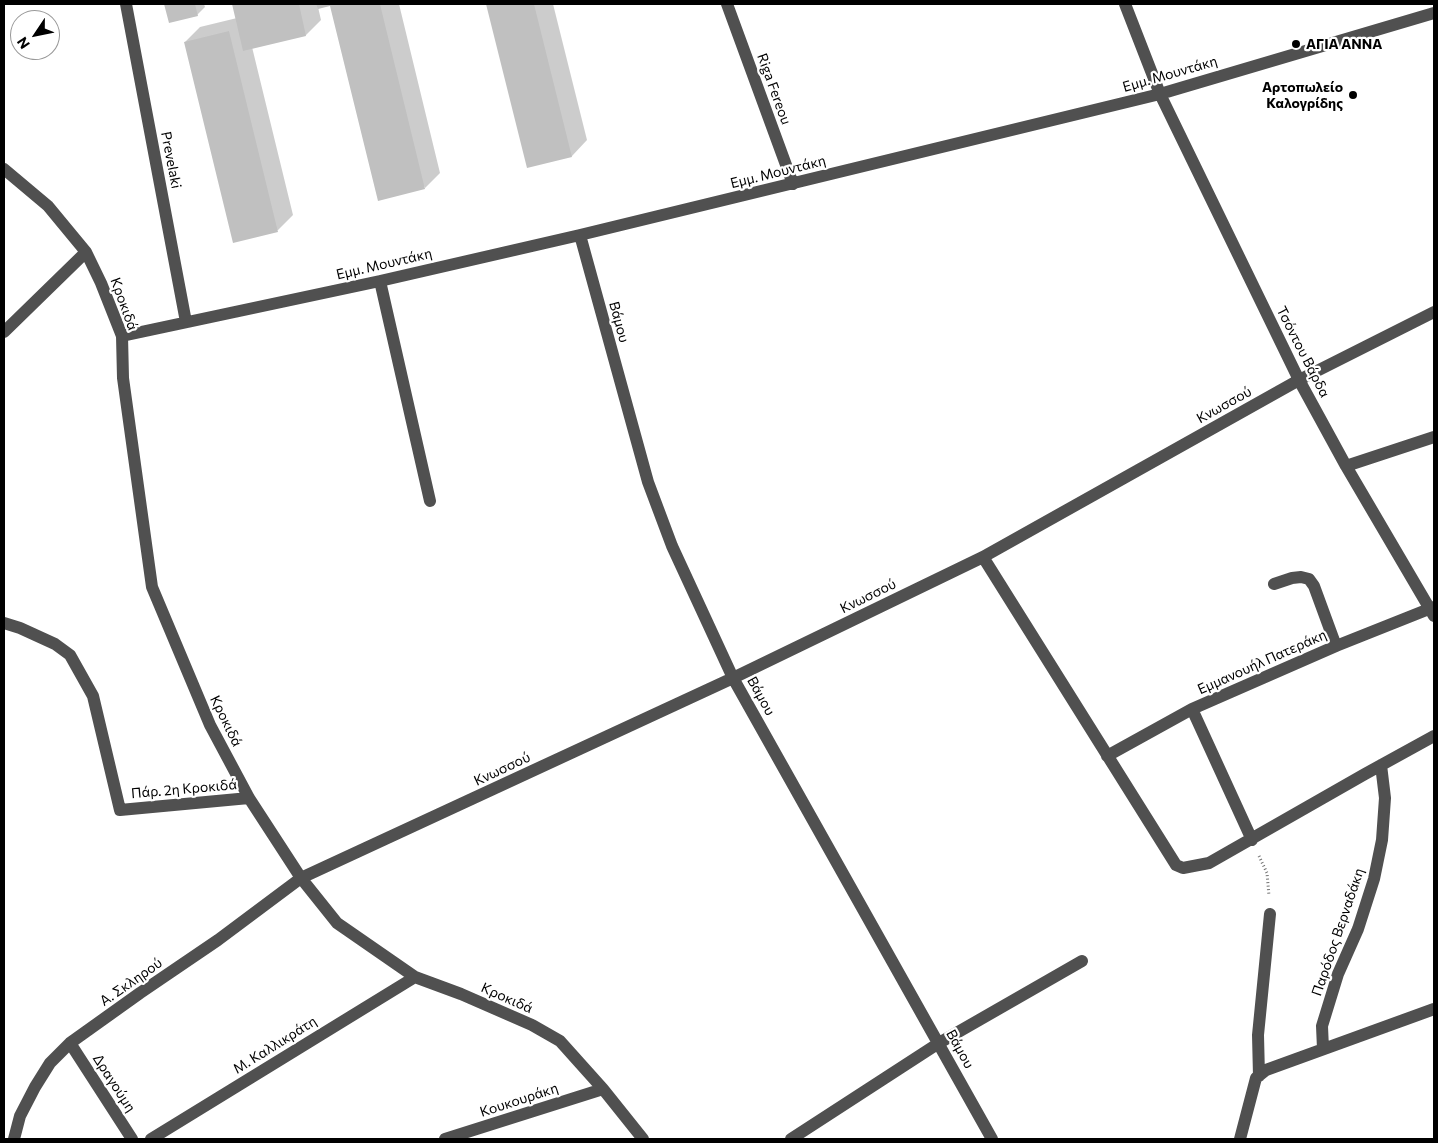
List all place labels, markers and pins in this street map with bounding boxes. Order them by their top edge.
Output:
place label: ΑΓΙΑ ΑΝΝΑ [1306,36,1382,52]
marker: ΑΓΙΑ ΑΝΝΑ [1290,38,1302,50]
place label: Αρτοπωλείο Καλογρίδης [1262,79,1343,111]
marker: Αρτοπωλείο Καλογρίδης [1347,89,1359,101]

